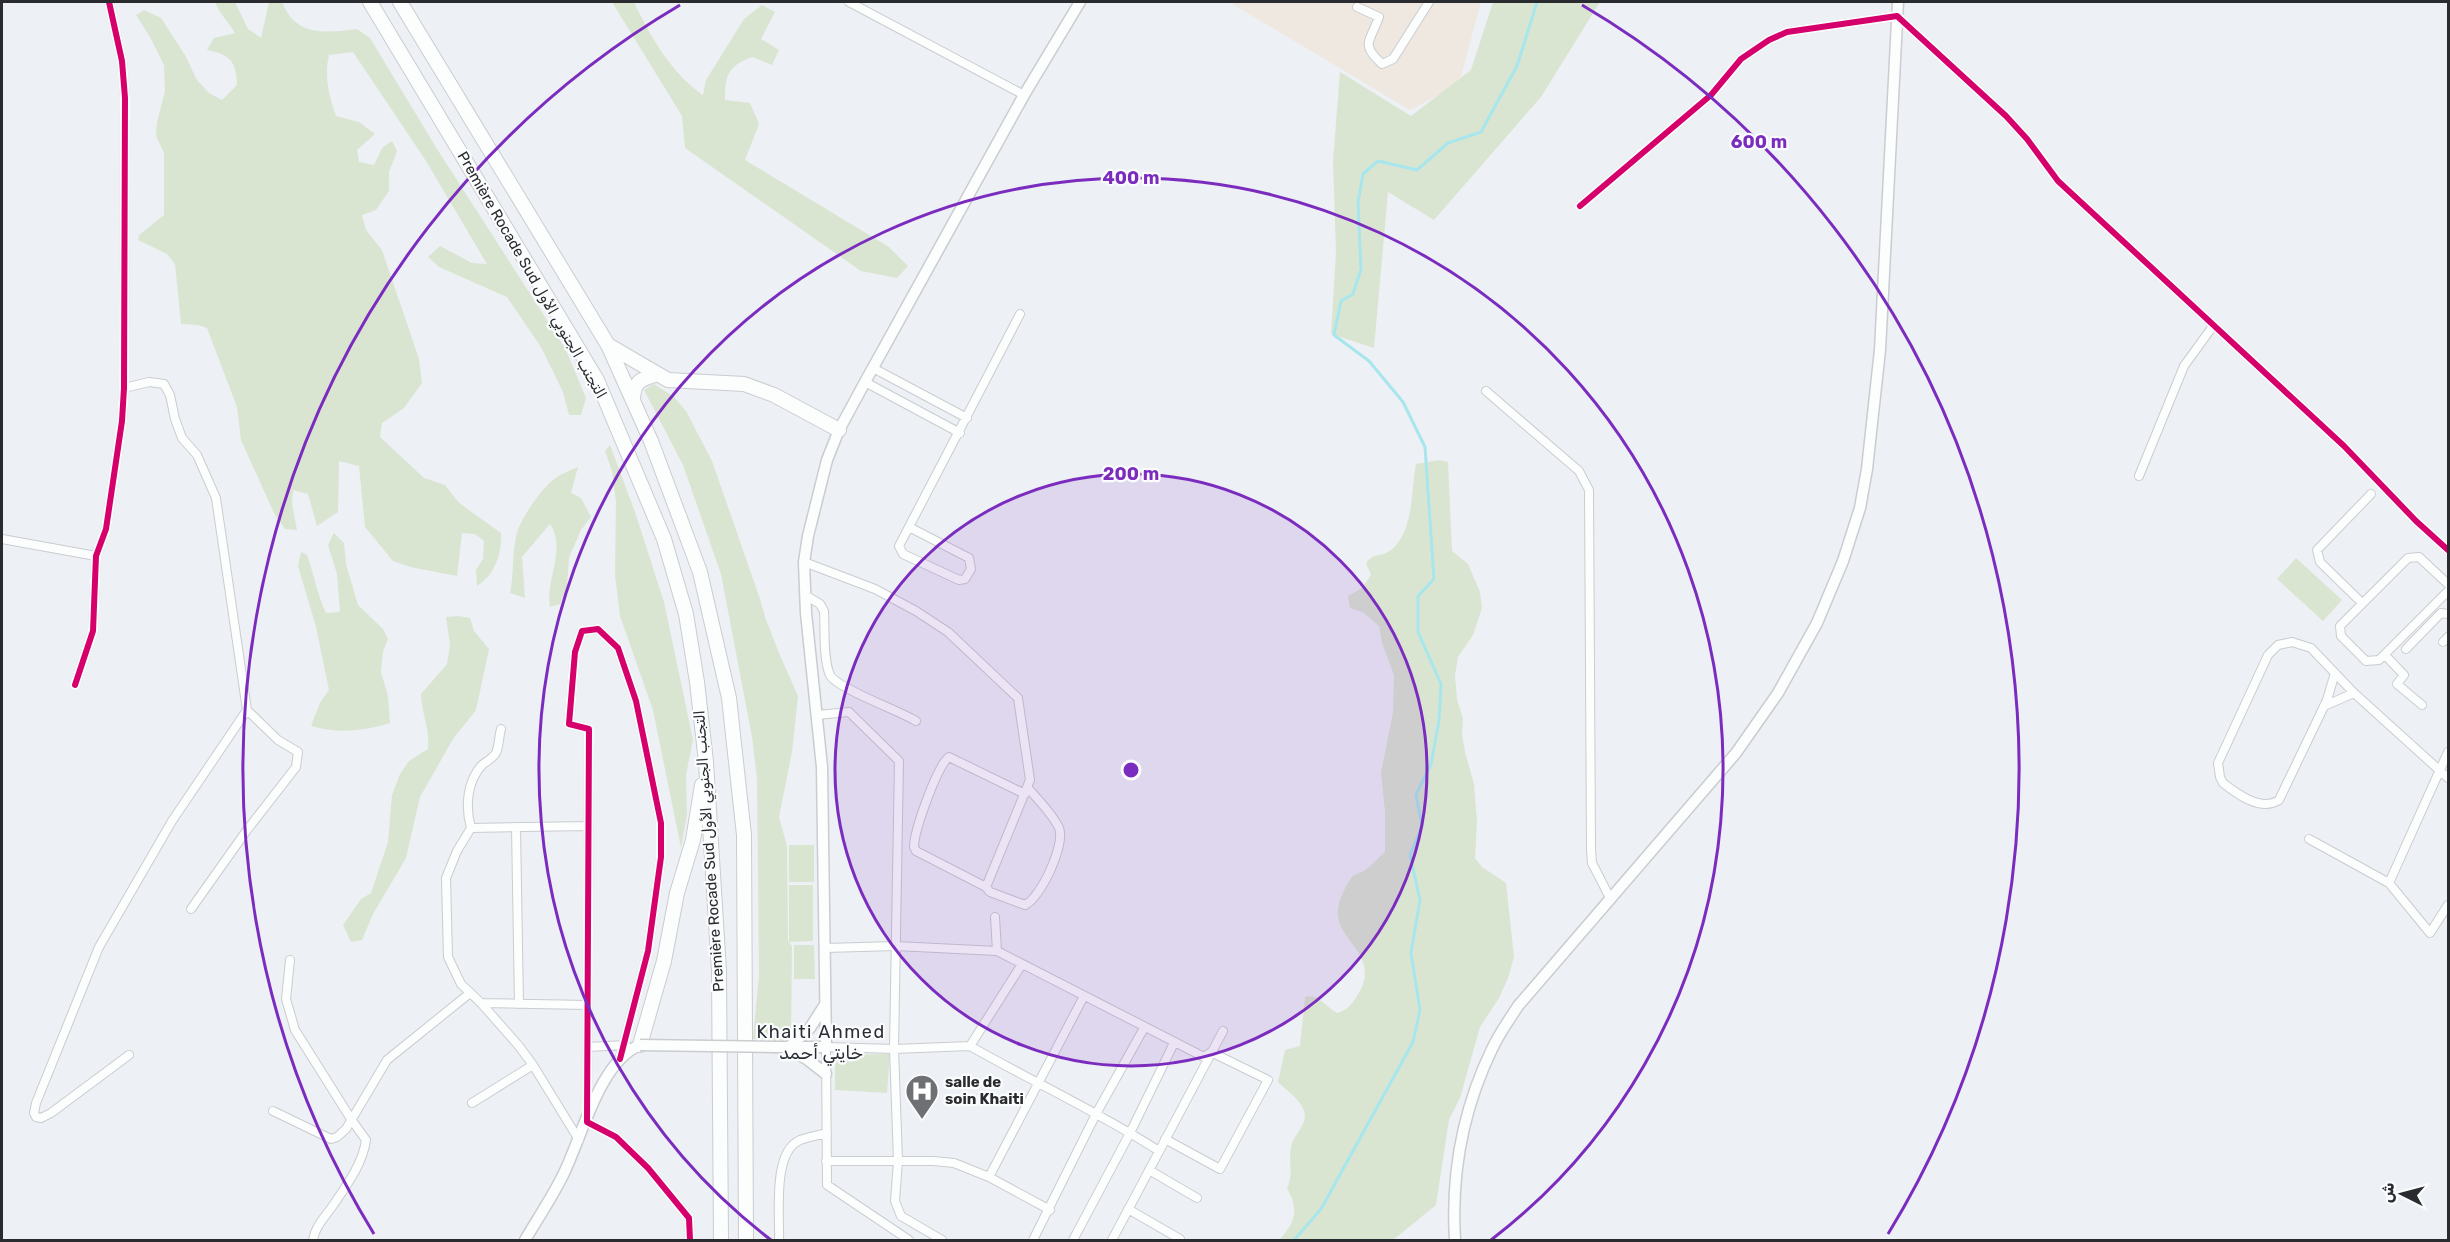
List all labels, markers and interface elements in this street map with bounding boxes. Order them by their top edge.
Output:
text: 600 m [1731,131,1787,153]
street label: Première Rocade Sud التجنب الجنوبي الأول [451,148,610,403]
text: 400 m [1102,167,1160,189]
text: 200 m [1103,463,1159,485]
street label: Première Rocade Sud التجنب الجنوبي الأول [690,709,731,992]
centre of rings [1121,760,1141,780]
district label: Khaiti Ahmed خايتي أحمد [756,1021,886,1066]
hospital icon: salle de soin Khaiti [904,1073,940,1120]
place label: salle de soin Khaiti [945,1073,1024,1108]
north arrow [2372,1164,2432,1224]
text: ش [2377,1181,2398,1204]

